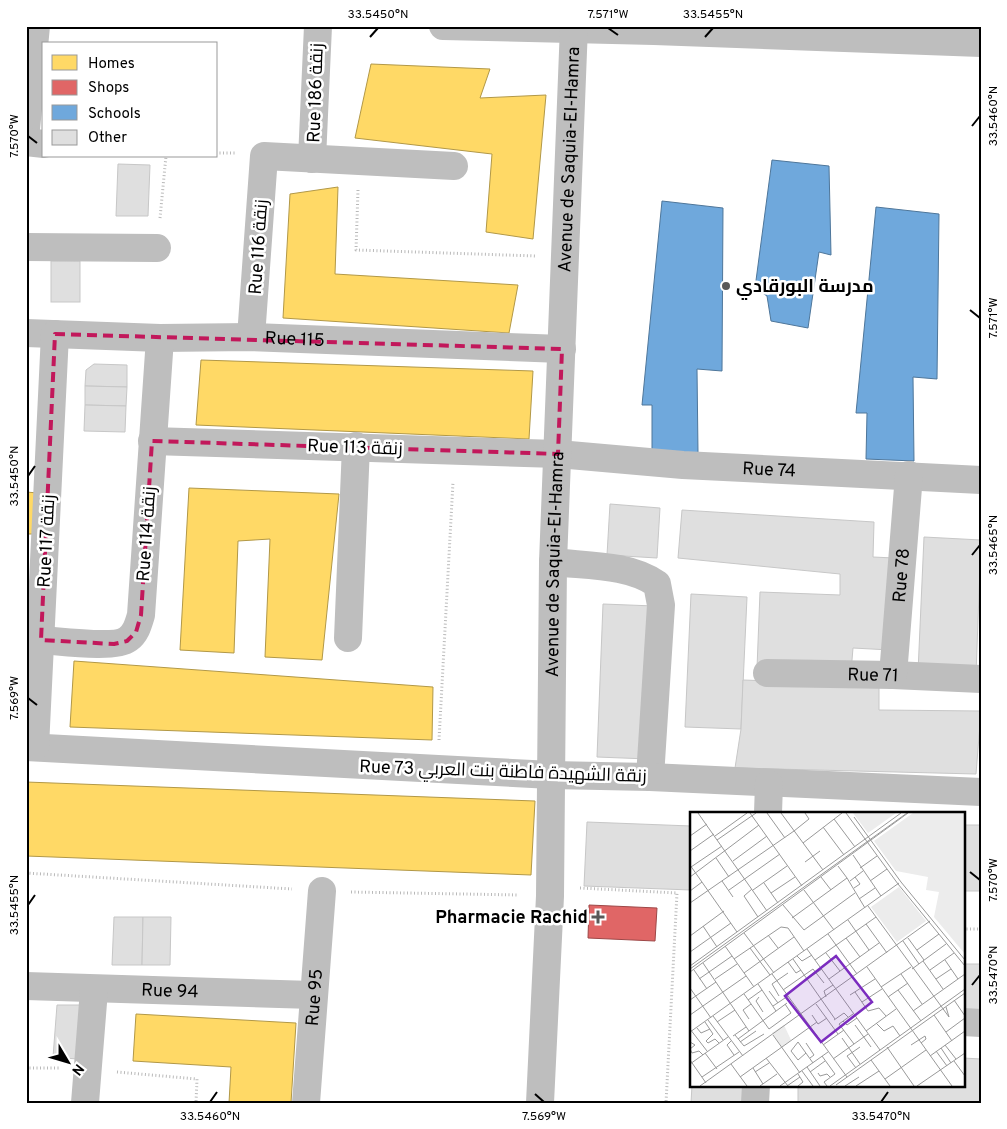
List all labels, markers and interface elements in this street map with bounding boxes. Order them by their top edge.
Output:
text: 33.5450°N [348,7,408,23]
text: 7.571°W [587,7,629,23]
text: 33.5455°N [683,7,743,23]
legend [42,42,218,158]
street label: Rue 186 زنقة [303,43,330,143]
street label: Avenue de Saquia-El-Hamra [554,46,586,273]
text: Homes [88,55,135,74]
text: Shops [88,79,129,98]
text: 33.5460°N [986,86,1002,146]
text: Schools [88,105,141,124]
text: 7.570°W [7,114,23,158]
text: Other [88,129,127,148]
street label: Rue 116 زنقة [245,199,274,296]
place label: مدرسة البورقادي [736,276,874,300]
marker: مدرسة البورقادي [720,280,732,292]
text: 7.571°W [986,297,1002,339]
street label: Rue 115 [264,328,325,353]
street label: Rue 113 زنقة [307,435,403,462]
text: 33.5450°N [7,446,23,506]
street label: Avenue de Saquia-El-Hamra [542,451,570,677]
street label: Rue 74 [742,458,797,484]
street label: Rue 114 زنقة [133,486,162,583]
street label: Rue 117 زنقة [34,494,61,588]
text: 33.5465°N [986,515,1002,575]
street label: Rue 78 [889,547,916,604]
street label: Rue 71 [847,664,899,688]
text: 7.569°W [7,676,23,720]
street label: Rue 73 زنقة الشهيدة فاطنة بنت العربي [359,756,647,790]
inset map [690,812,964,1086]
text: 7.570°W [986,858,1002,902]
text: 33.5455°N [7,875,23,935]
place label: Pharmacie Rachid [435,907,588,930]
marker: Pharmacie Rachid [592,911,604,923]
text: 33.5470°N [986,945,1002,1005]
street label: Rue 95 [302,968,329,1027]
street label: Rue 94 [141,980,199,1004]
north arrow [42,1036,92,1086]
text: N [67,1060,87,1078]
text: 33.5460°N [180,1109,240,1125]
text: 7.569°W [522,1109,566,1125]
text: 33.5470°N [851,1109,911,1125]

